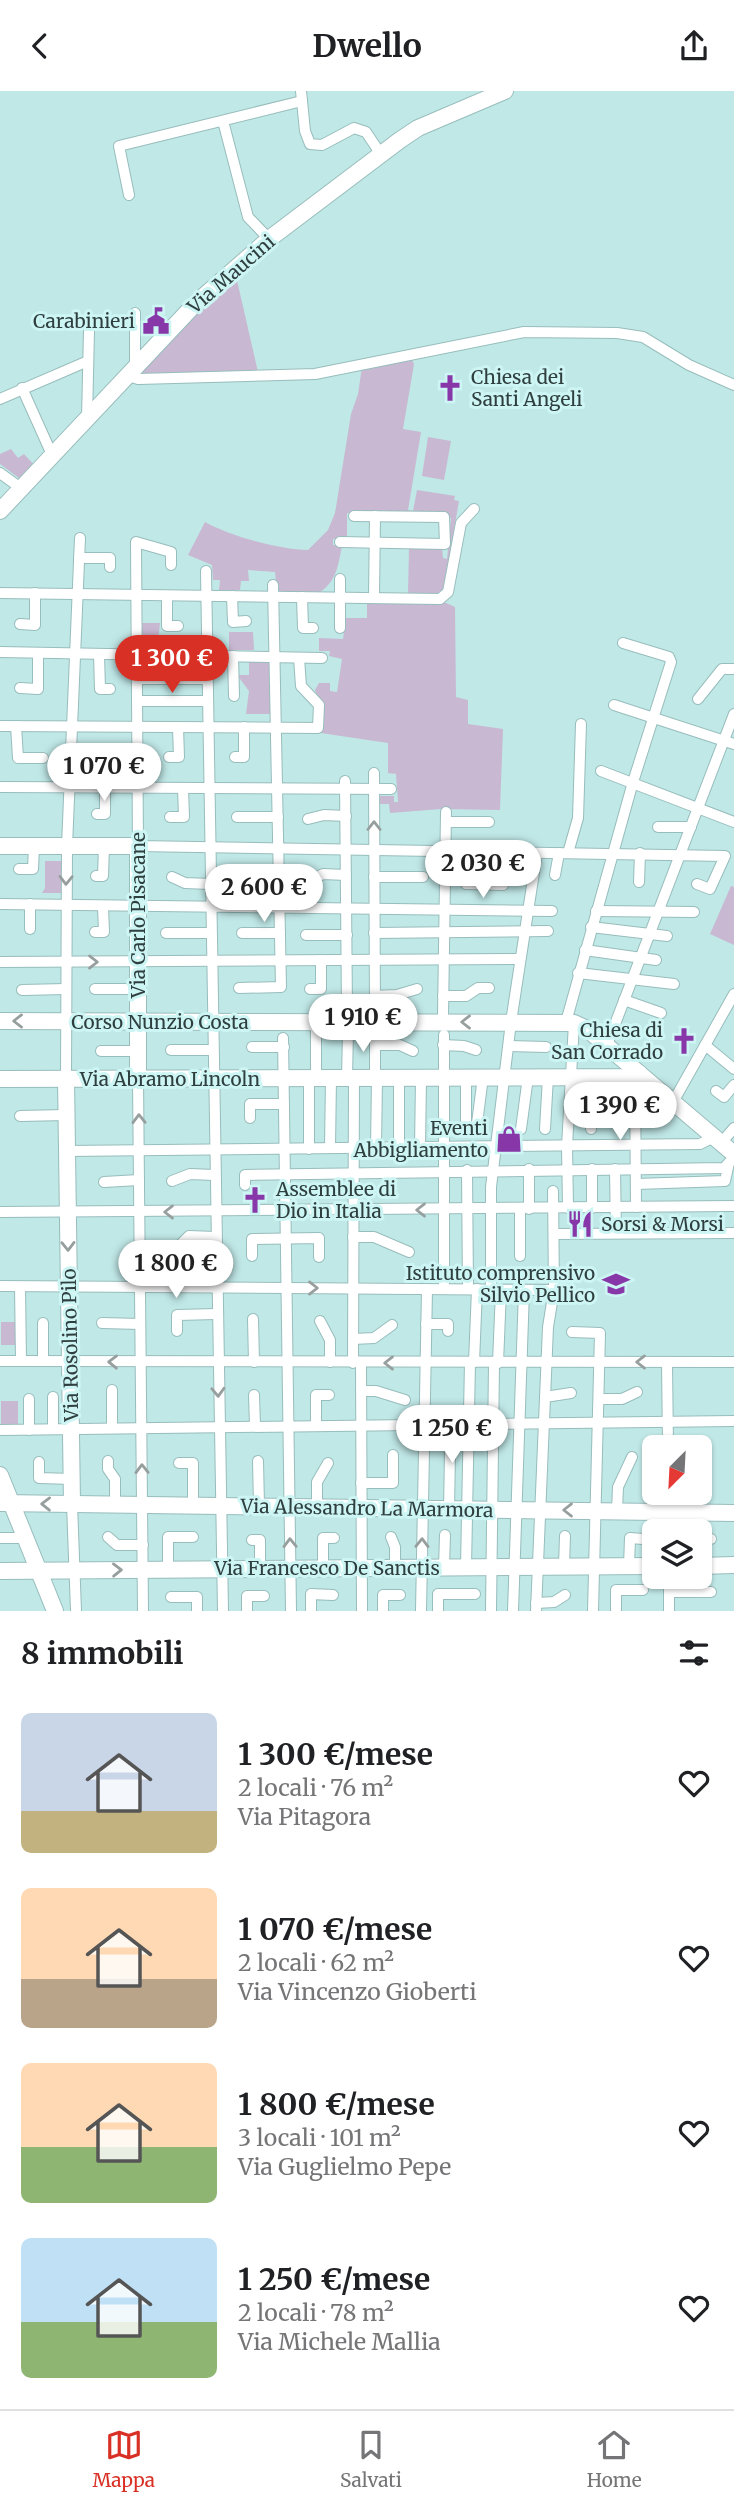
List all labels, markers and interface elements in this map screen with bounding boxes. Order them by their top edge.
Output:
text: Dwello [312,26,422,66]
icon: back [21,27,59,65]
icon: share [675,27,713,65]
street label: Via Maucini [181,229,280,319]
public building icon: Carabinieri [141,306,171,336]
place label: Carabinieri [33,309,135,333]
place label: Chiesa dei Santi Angeli [471,365,582,411]
church icon: Chiesa dei Santi Angeli [435,373,465,403]
pin: 1 300 € [107,635,237,695]
text: 1 300 € [131,643,213,672]
pin: 1 070 € [39,743,169,803]
text: 1 070 € [63,751,145,780]
one-way arrow [366,820,382,831]
street label: Via Carlo Pisacane [126,832,150,999]
pin: 2 030 € [418,841,548,900]
text: 2 030 € [441,848,525,877]
pin: 2 600 € [199,865,329,924]
text: 2 600 € [221,872,307,901]
one-way arrow [58,875,74,886]
one-way arrow [87,954,98,969]
pin: 1 910 € [298,995,428,1054]
text: 1 910 € [325,1002,401,1031]
street label: Corso Nunzio Costa [71,1010,249,1034]
one-way arrow [13,1014,24,1029]
one-way arrow [461,1014,471,1030]
place label: Chiesa di San Corrado [551,1018,663,1064]
church icon: Chiesa di San Corrado [669,1026,699,1056]
street label: Via Abramo Lincoln [79,1067,260,1091]
pin: 1 390 € [555,1083,685,1142]
text: 1 390 € [580,1090,660,1119]
one-way arrow [131,1114,147,1124]
place label: Eventi Abbigliamento [352,1116,488,1162]
shop icon: Eventi Abbigliamento [494,1124,524,1154]
place label: Assemblee di Dio in Italia [275,1177,396,1223]
church icon: Assemblee di Dio in Italia [240,1185,270,1215]
one-way arrow [415,1202,426,1218]
one-way arrow [163,1204,174,1220]
restaurant icon: Sorsi & Morsi [565,1209,595,1239]
place label: Sorsi & Morsi [601,1212,724,1236]
one-way arrow [60,1241,76,1251]
pin: 1 800 € [111,1241,241,1300]
text: 1 800 € [134,1248,218,1277]
place label: Istituto comprensivo Silvio Pellico [406,1261,595,1307]
street label: Via Rosolino Pilo [57,1268,83,1423]
school or university icon: Istituto comprensivo Silvio Pellico [601,1269,631,1299]
one-way arrow [308,1281,319,1296]
one-way arrow [107,1354,118,1370]
one-way arrow [636,1354,646,1370]
one-way arrow [384,1355,394,1371]
one-way arrow [210,1387,226,1397]
pin: 1 250 € [387,1405,517,1465]
text: 1 250 € [412,1413,492,1442]
north arrow [642,1435,712,1505]
map controls [642,1435,712,1589]
one-way arrow [134,1464,150,1474]
street label: Via Alessandro La Marmora [239,1494,494,1522]
one-way arrow [41,1496,51,1512]
one-way arrow [562,1502,573,1518]
button: layers [642,1519,712,1589]
one-way arrow [282,1537,298,1548]
one-way arrow [414,1537,430,1548]
street label: Via Francesco De Sanctis [213,1556,440,1580]
one-way arrow [112,1562,123,1578]
text: 8 immobili [21,1634,184,1672]
icon: filters [675,1634,713,1672]
text: 1 300 €/mese [238,1735,433,1773]
icon: home [77,1741,161,1825]
icon: heart [675,1764,713,1802]
text: 2 locali · 76 m² [238,1773,393,1802]
text: Via Pitagora [238,1802,371,1831]
text: 1 070 €/mese [238,1910,432,1948]
icon: home [77,1916,161,2000]
icon: heart [675,1939,713,1977]
text: 2 locali · 62 m² [238,1948,394,1977]
text: Via Vincenzo Gioberti [238,1977,477,2006]
text: 1 800 €/mese [238,2085,435,2123]
icon: home [77,2091,161,2175]
icon: heart [675,2114,713,2152]
text: 3 locali · 101 m² [238,2123,401,2152]
text: Via Guglielmo Pepe [238,2152,451,2181]
text: 1 250 €/mese [238,2260,430,2298]
icon: home [77,2266,161,2350]
icon: heart [675,2289,713,2327]
text: 2 locali · 78 m² [238,2298,394,2327]
text: Via Michele Mallia [238,2327,441,2356]
tab: Mappa [92,2426,155,2492]
tab: Salvati [340,2426,402,2492]
tab: Home [587,2426,642,2492]

